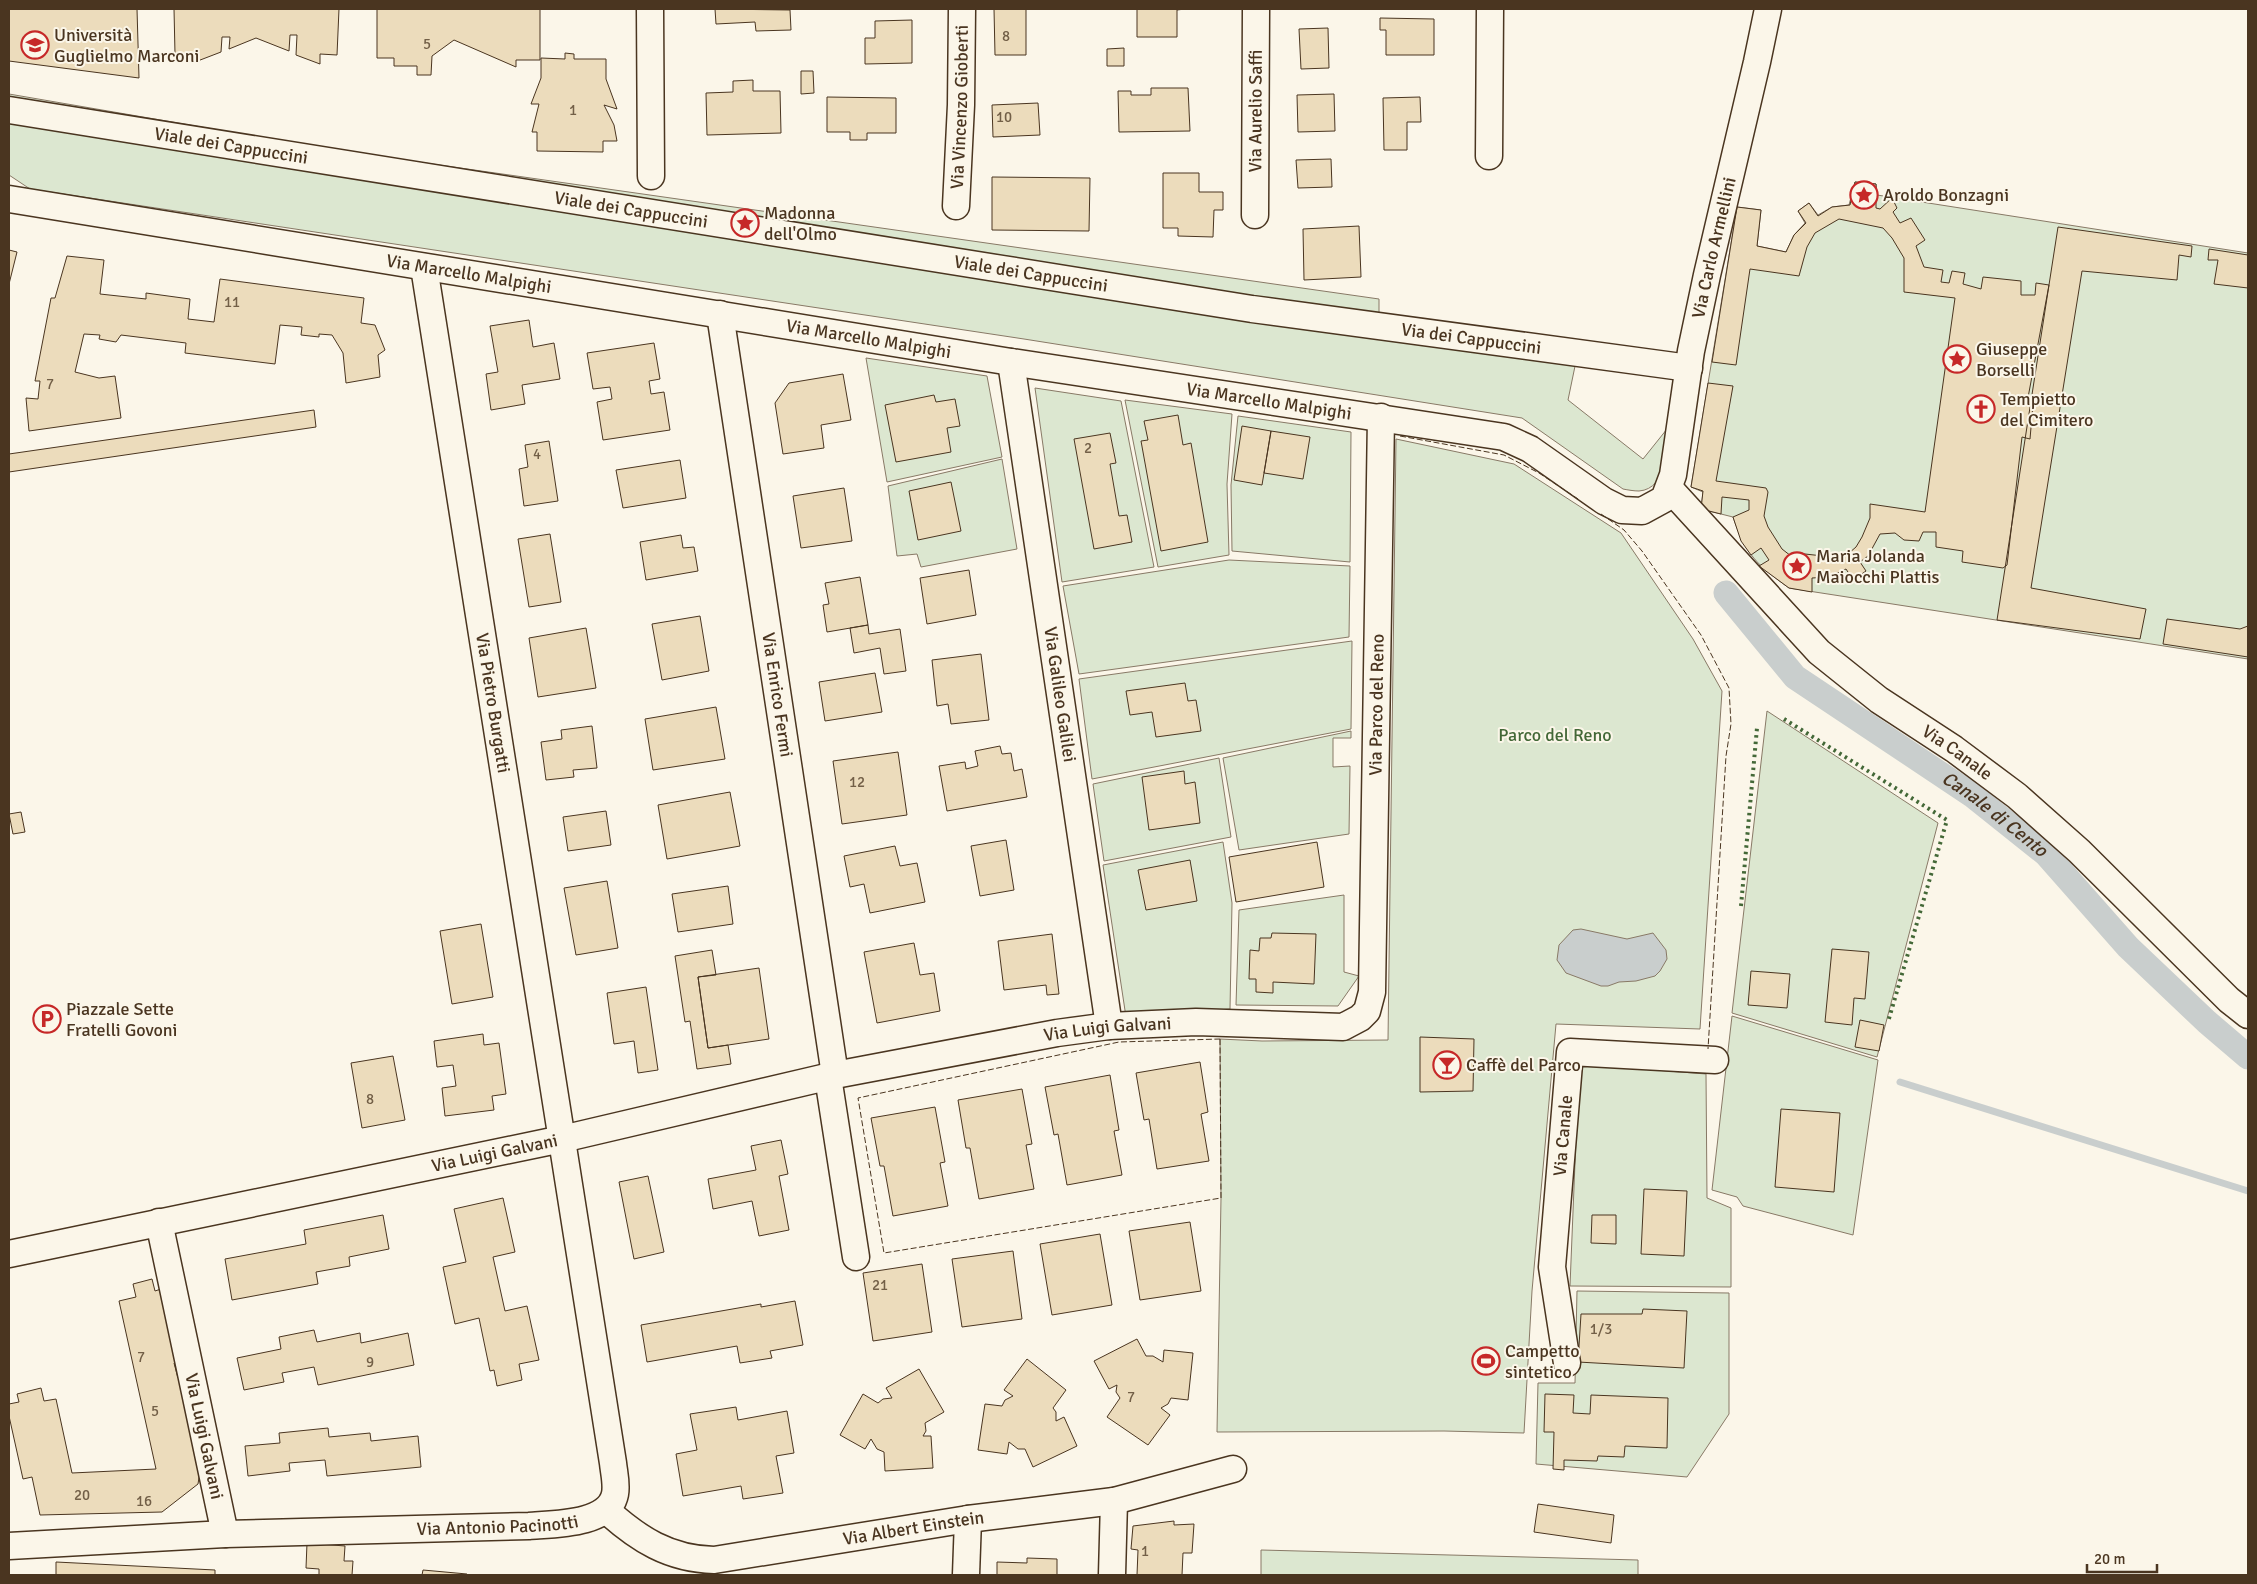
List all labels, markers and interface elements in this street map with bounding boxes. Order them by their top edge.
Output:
place label: Università Guglielmo Marconi [54,24,199,67]
street label: Via Vincenzo Gioberti [946,25,973,190]
house number: 8 [1002,27,1010,45]
school or university icon: Università Guglielmo Marconi [20,30,50,60]
house number: 5 [423,35,431,53]
street label: Via Aurelio Saffi [1244,50,1267,172]
house number: 1 [569,101,577,119]
house number: 10 [996,108,1012,126]
street label: Viale dei Cappuccini [153,122,310,169]
street label: Via Carlo Armellini [1687,175,1741,320]
place icon: Aroldo Bonzagni [1849,180,1879,210]
place label: Aroldo Bonzagni [1883,184,2009,206]
street label: Viale dei Cappuccini [553,186,710,233]
place label: Madonna dell'Olmo [764,202,837,245]
place icon: Madonna dell'Olmo [730,208,760,238]
street label: Via Marcello Malpighi [385,250,553,298]
street label: Viale dei Cappuccini [953,250,1109,297]
house number: 11 [224,293,240,311]
street label: Via Marcello Malpighi [785,315,953,363]
street label: Via dei Cappuccini [1400,318,1543,359]
place label: Giuseppe Borselli [1976,338,2047,381]
place icon: Giuseppe Borselli [1942,344,1972,374]
house number: 7 [46,375,54,393]
street label: Via Marcello Malpighi [1185,378,1353,425]
place label: Tempietto del Cimitero [2000,388,2093,431]
church icon: Tempietto del Cimitero [1966,394,1996,424]
house number: 2 [1084,439,1092,457]
house number: 4 [533,445,541,463]
place label: Maria Jolanda Maiocchi Plattis [1816,545,1940,588]
place icon: Maria Jolanda Maiocchi Plattis [1782,551,1812,581]
street label: Via Galileo Galilei [1039,625,1081,764]
street label: Via Pietro Burgatti [471,631,515,775]
street label: Via Enrico Fermi [757,631,798,758]
street label: Via Parco del Reno [1364,633,1389,776]
street label: Via Canale [1918,720,1997,785]
park label: Parco del Reno [1498,724,1612,746]
water label: Canale di Cento [1937,766,2053,863]
house number: 12 [849,773,865,791]
place label: Piazzale Sette Fratelli Govoni [66,998,177,1041]
parking icon: Piazzale Sette Fratelli Govoni [32,1004,62,1034]
street label: Via Luigi Galvani [1042,1012,1172,1046]
bar icon: Caffè del Parco [1432,1050,1462,1080]
place label: Caffè del Parco [1466,1054,1581,1076]
house number: 8 [366,1090,374,1108]
street label: Via Canale [1549,1094,1577,1177]
street label: Via Luigi Galvani [430,1129,560,1177]
house number: 21 [872,1276,888,1294]
house number: 1/3 [1590,1320,1612,1338]
place label: Campetto sintetico [1505,1340,1580,1383]
sports icon: Campetto sintetico [1471,1346,1501,1376]
house number: 7 [137,1348,145,1366]
house number: 9 [366,1353,374,1371]
street label: Via Luigi Galvani [180,1371,228,1501]
house number: 7 [1127,1388,1135,1406]
house number: 5 [151,1402,159,1420]
house number: 20 [74,1486,90,1504]
house number: 16 [136,1492,152,1510]
street label: Via Albert Einstein [841,1506,986,1550]
street label: Via Antonio Pacinotti [416,1510,580,1540]
house number: 1 [1141,1542,1149,1560]
scale bar [2087,1542,2157,1574]
text: 20 m [2094,1550,2125,1568]

